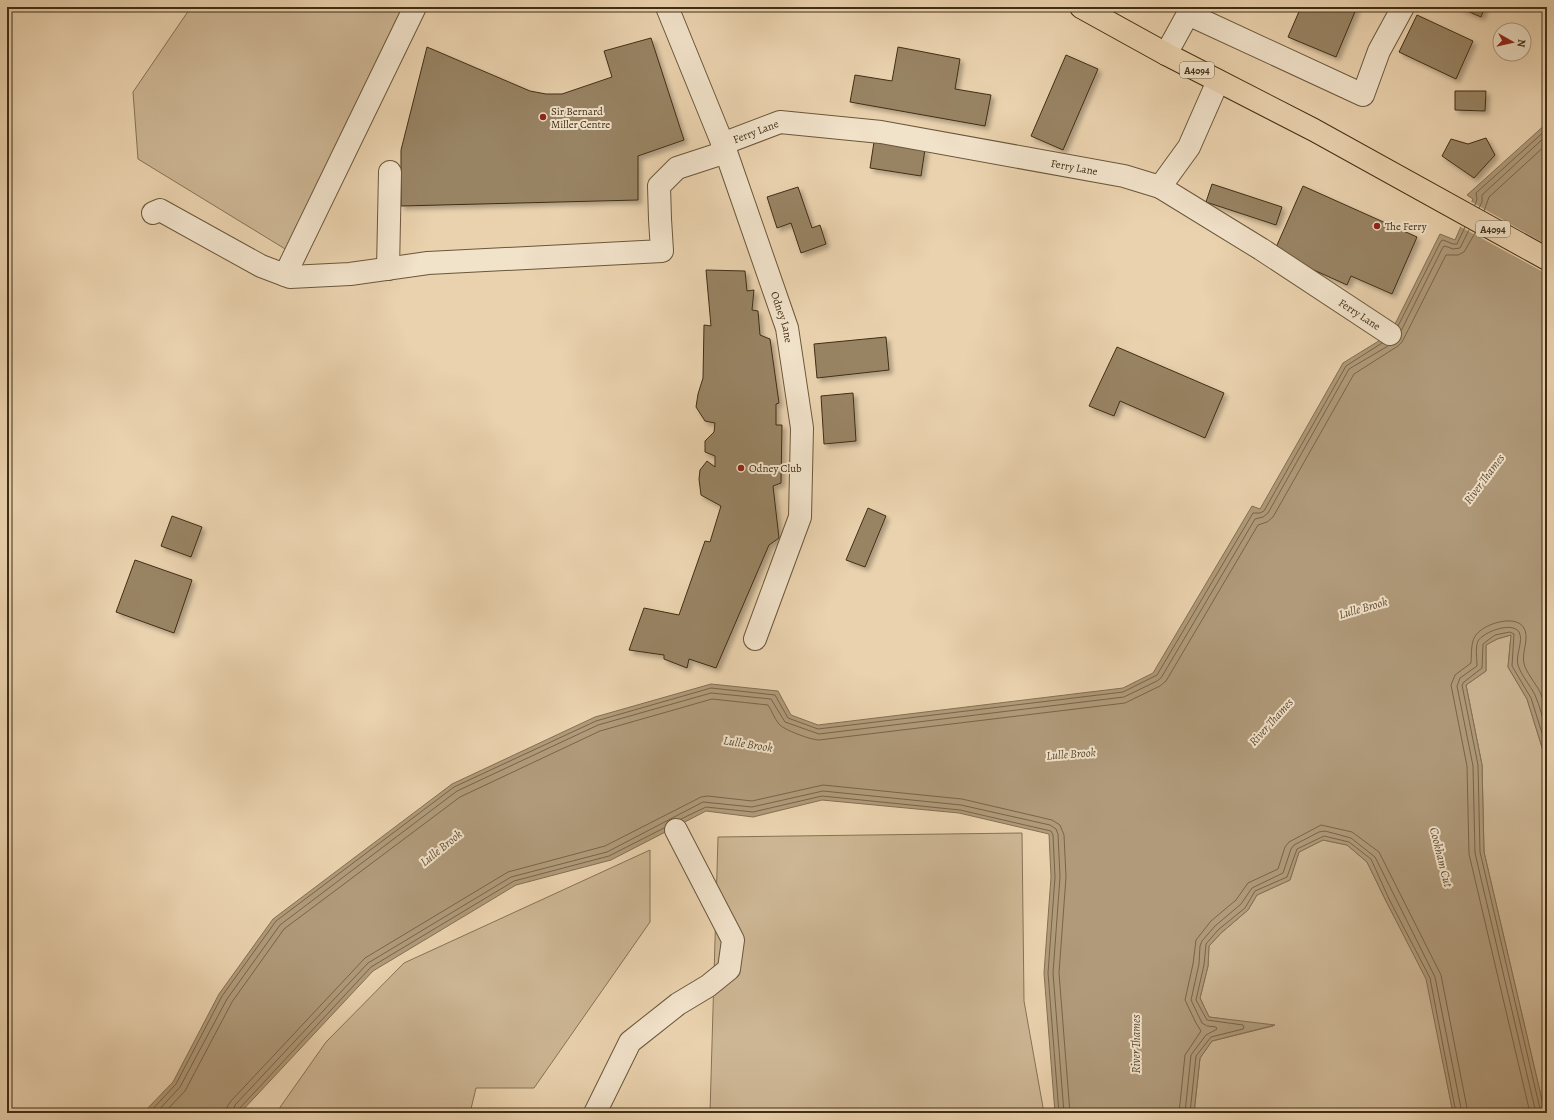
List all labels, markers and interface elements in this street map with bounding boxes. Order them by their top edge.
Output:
north arrow [1492,22,1532,62]
text: N [1513,38,1529,48]
road number: A4094 [1180,62,1214,78]
place label: Sir Bernard Miller Centre [551,104,610,132]
marker: Sir Bernard Miller Centre [538,112,548,122]
street label: Ferry Lane [731,116,781,147]
street label: Ferry Lane [1050,155,1099,179]
place label: The Ferry [1385,219,1427,234]
marker: The Ferry [1372,221,1382,231]
road number: A4094 [1476,221,1510,237]
street label: Odney Lane [767,289,797,344]
street label: Ferry Lane [1336,295,1384,333]
water label: River Thames [1460,451,1508,507]
place label: Odney Club [749,461,802,476]
marker: Odney Club [736,463,746,473]
water label: Lulle Brook [1337,593,1390,623]
water label: River Thames [1245,695,1297,749]
water label: Lulle Brook [722,732,775,756]
water label: Lulle Brook [1046,744,1097,764]
water label: Lulle Brook [417,826,466,870]
water label: Cookham Cut [1426,826,1456,889]
water label: River Thames [1128,1015,1144,1073]

